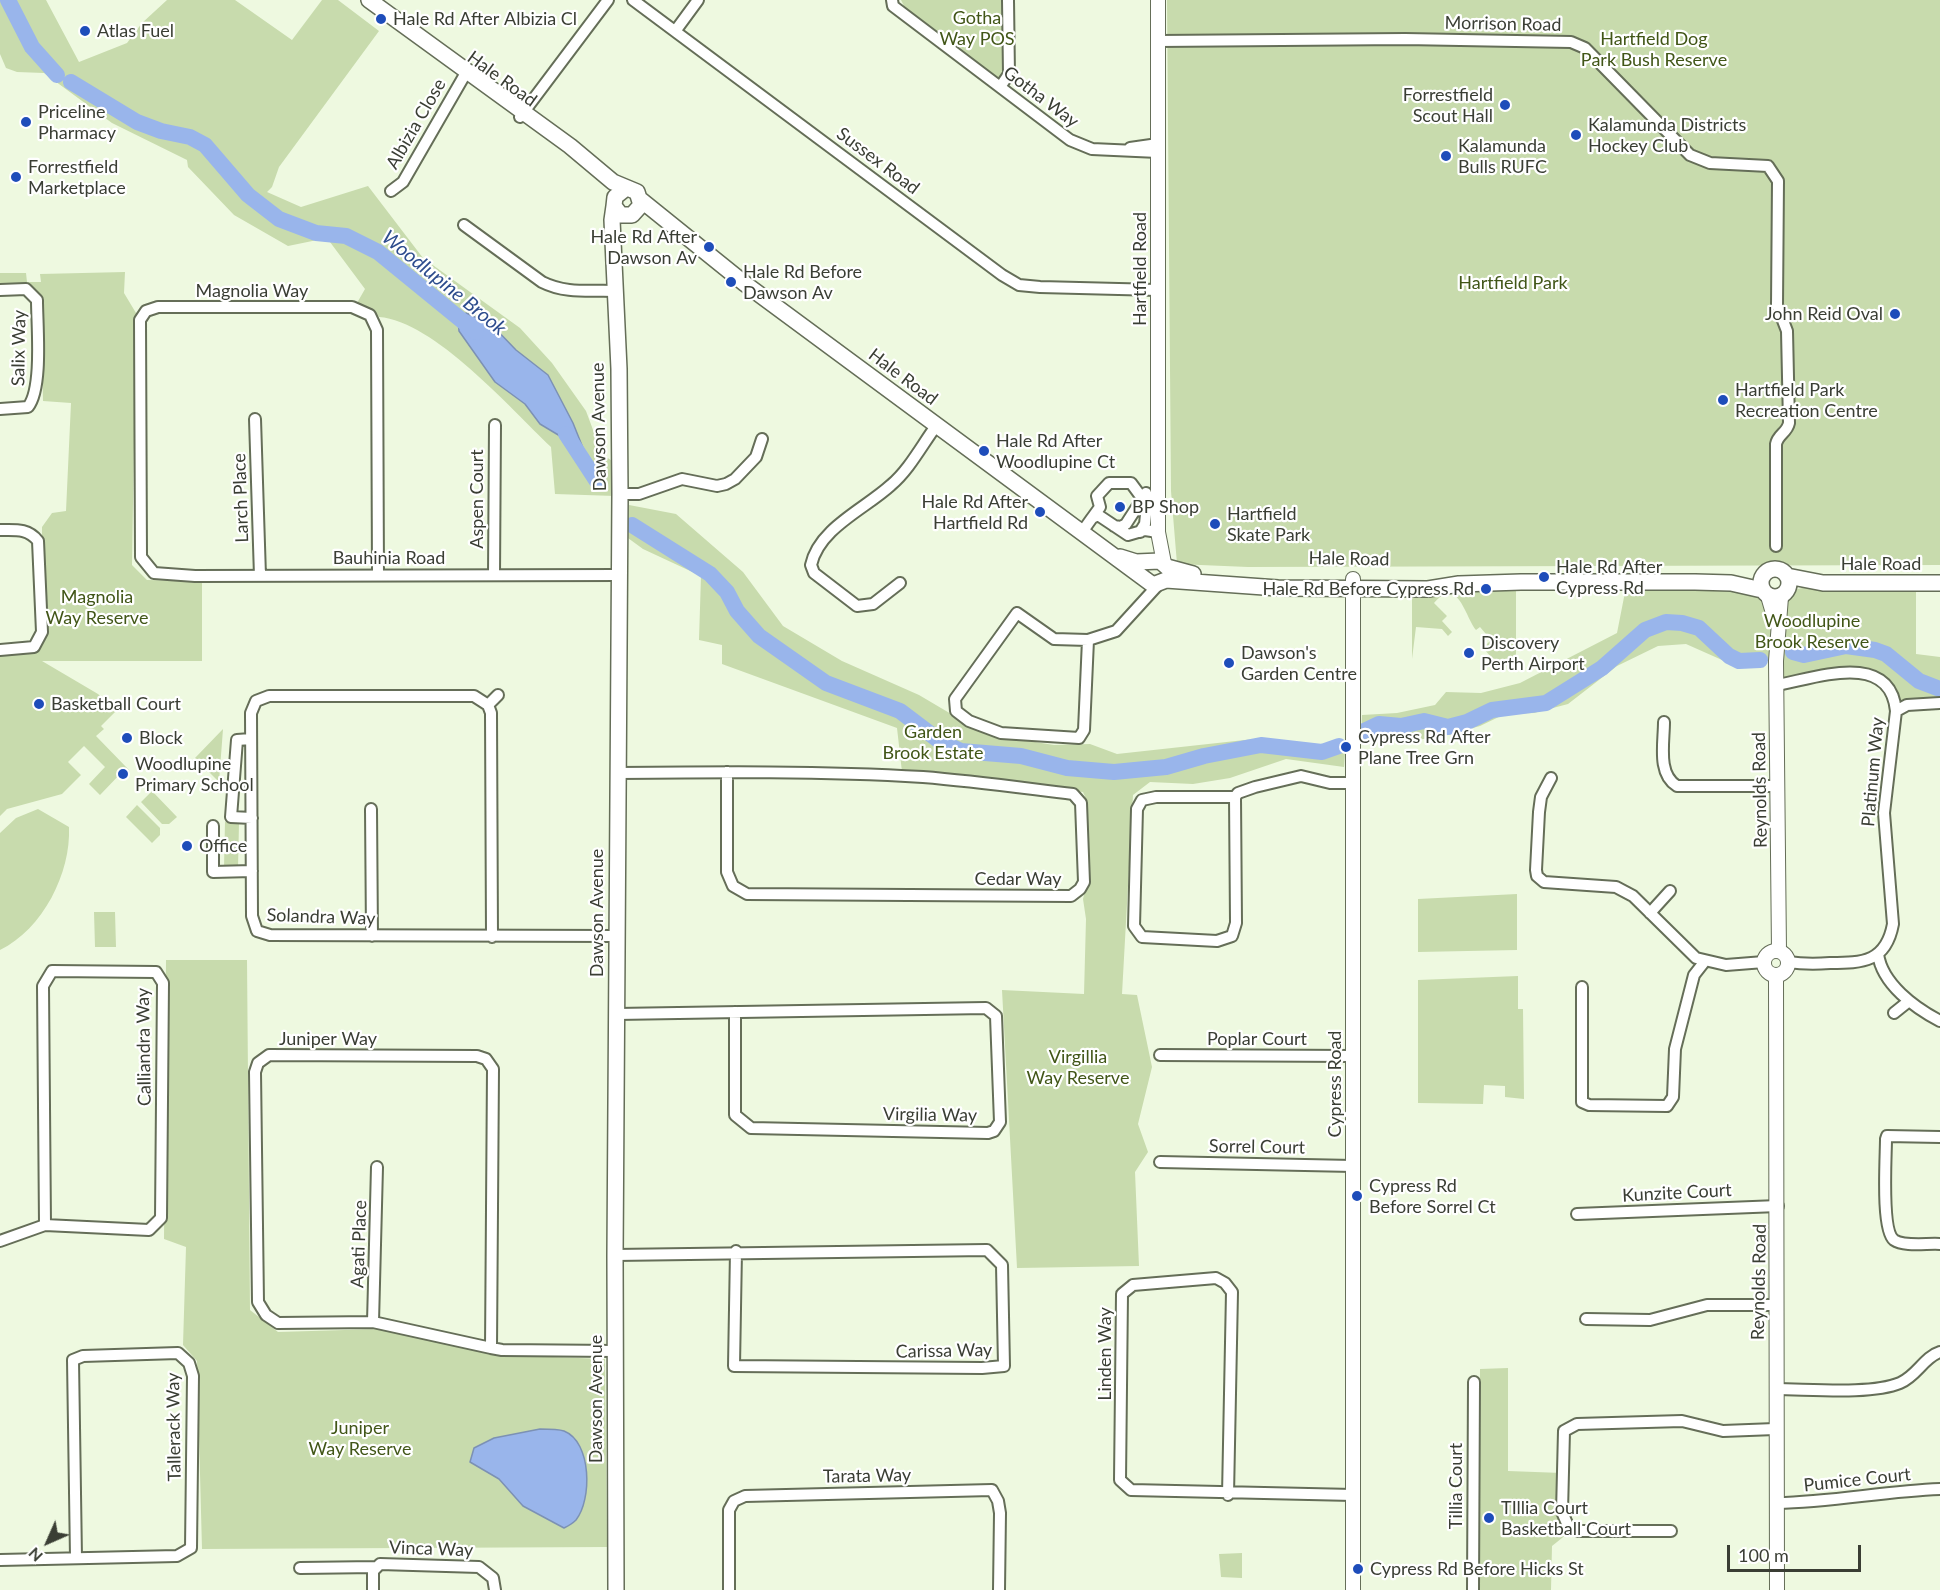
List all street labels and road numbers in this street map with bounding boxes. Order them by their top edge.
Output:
street label: Morrison Road [1445,12,1561,36]
street label: Hale Road [463,47,541,111]
street label: Gotha Way [999,62,1083,132]
street label: Albizia Close [382,75,450,173]
street label: Sussex Road [832,123,924,199]
street label: Hartfield Road [1129,212,1151,326]
street label: Magnolia Way [196,280,308,302]
street label: Salix Way [8,310,30,386]
street label: Hale Road [864,344,942,410]
street label: Dawson Avenue [587,362,611,492]
street label: Aspen Court [466,449,488,549]
street label: Larch Place [229,453,253,543]
street label: Bauhinia Road [333,547,445,569]
street label: Hale Road [1308,547,1390,571]
street label: Hale Road [1841,553,1921,575]
street label: Platinum Way [1857,716,1889,828]
street label: Reynolds Road [1748,732,1772,848]
street label: Dawson Avenue [586,849,608,977]
street label: Cedar Way [974,868,1062,890]
street label: Solandra Way [266,904,376,930]
street label: Calliandra Way [132,988,156,1106]
street label: Juniper Way [279,1028,377,1050]
street label: Poplar Court [1207,1028,1307,1050]
street label: Cypress Road [1324,1031,1346,1137]
street label: Virgilia Way [883,1103,977,1127]
street label: Sorrel Court [1209,1135,1305,1159]
street label: Kunzite Court [1622,1179,1732,1207]
street label: Agati Place [347,1200,371,1288]
street label: Reynolds Road [1747,1224,1771,1340]
street label: Linden Way [1094,1307,1116,1401]
street label: Dawson Avenue [585,1335,607,1463]
street label: Carissa Way [896,1339,992,1363]
street label: Tallerack Way [162,1372,186,1482]
street label: Tillia Court [1445,1443,1467,1529]
street label: Tarata Way [823,1464,911,1488]
street label: Pumice Court [1802,1464,1912,1496]
street label: Vinca Way [388,1537,474,1561]

